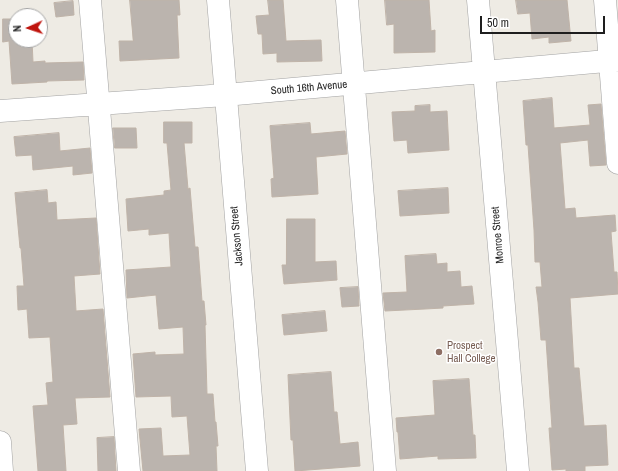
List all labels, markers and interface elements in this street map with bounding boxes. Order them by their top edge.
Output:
north arrow [8,8,48,48]
scale bar [482,8,607,34]
text: 50 m [487,15,509,31]
text: N [10,25,24,32]
street label: South 16th Avenue [270,78,348,98]
street label: Jackson Street [228,206,246,266]
street label: Monroe Street [489,206,507,264]
place label: Prospect Hall College [447,339,496,365]
marker: Prospect Hall College [434,347,444,357]

